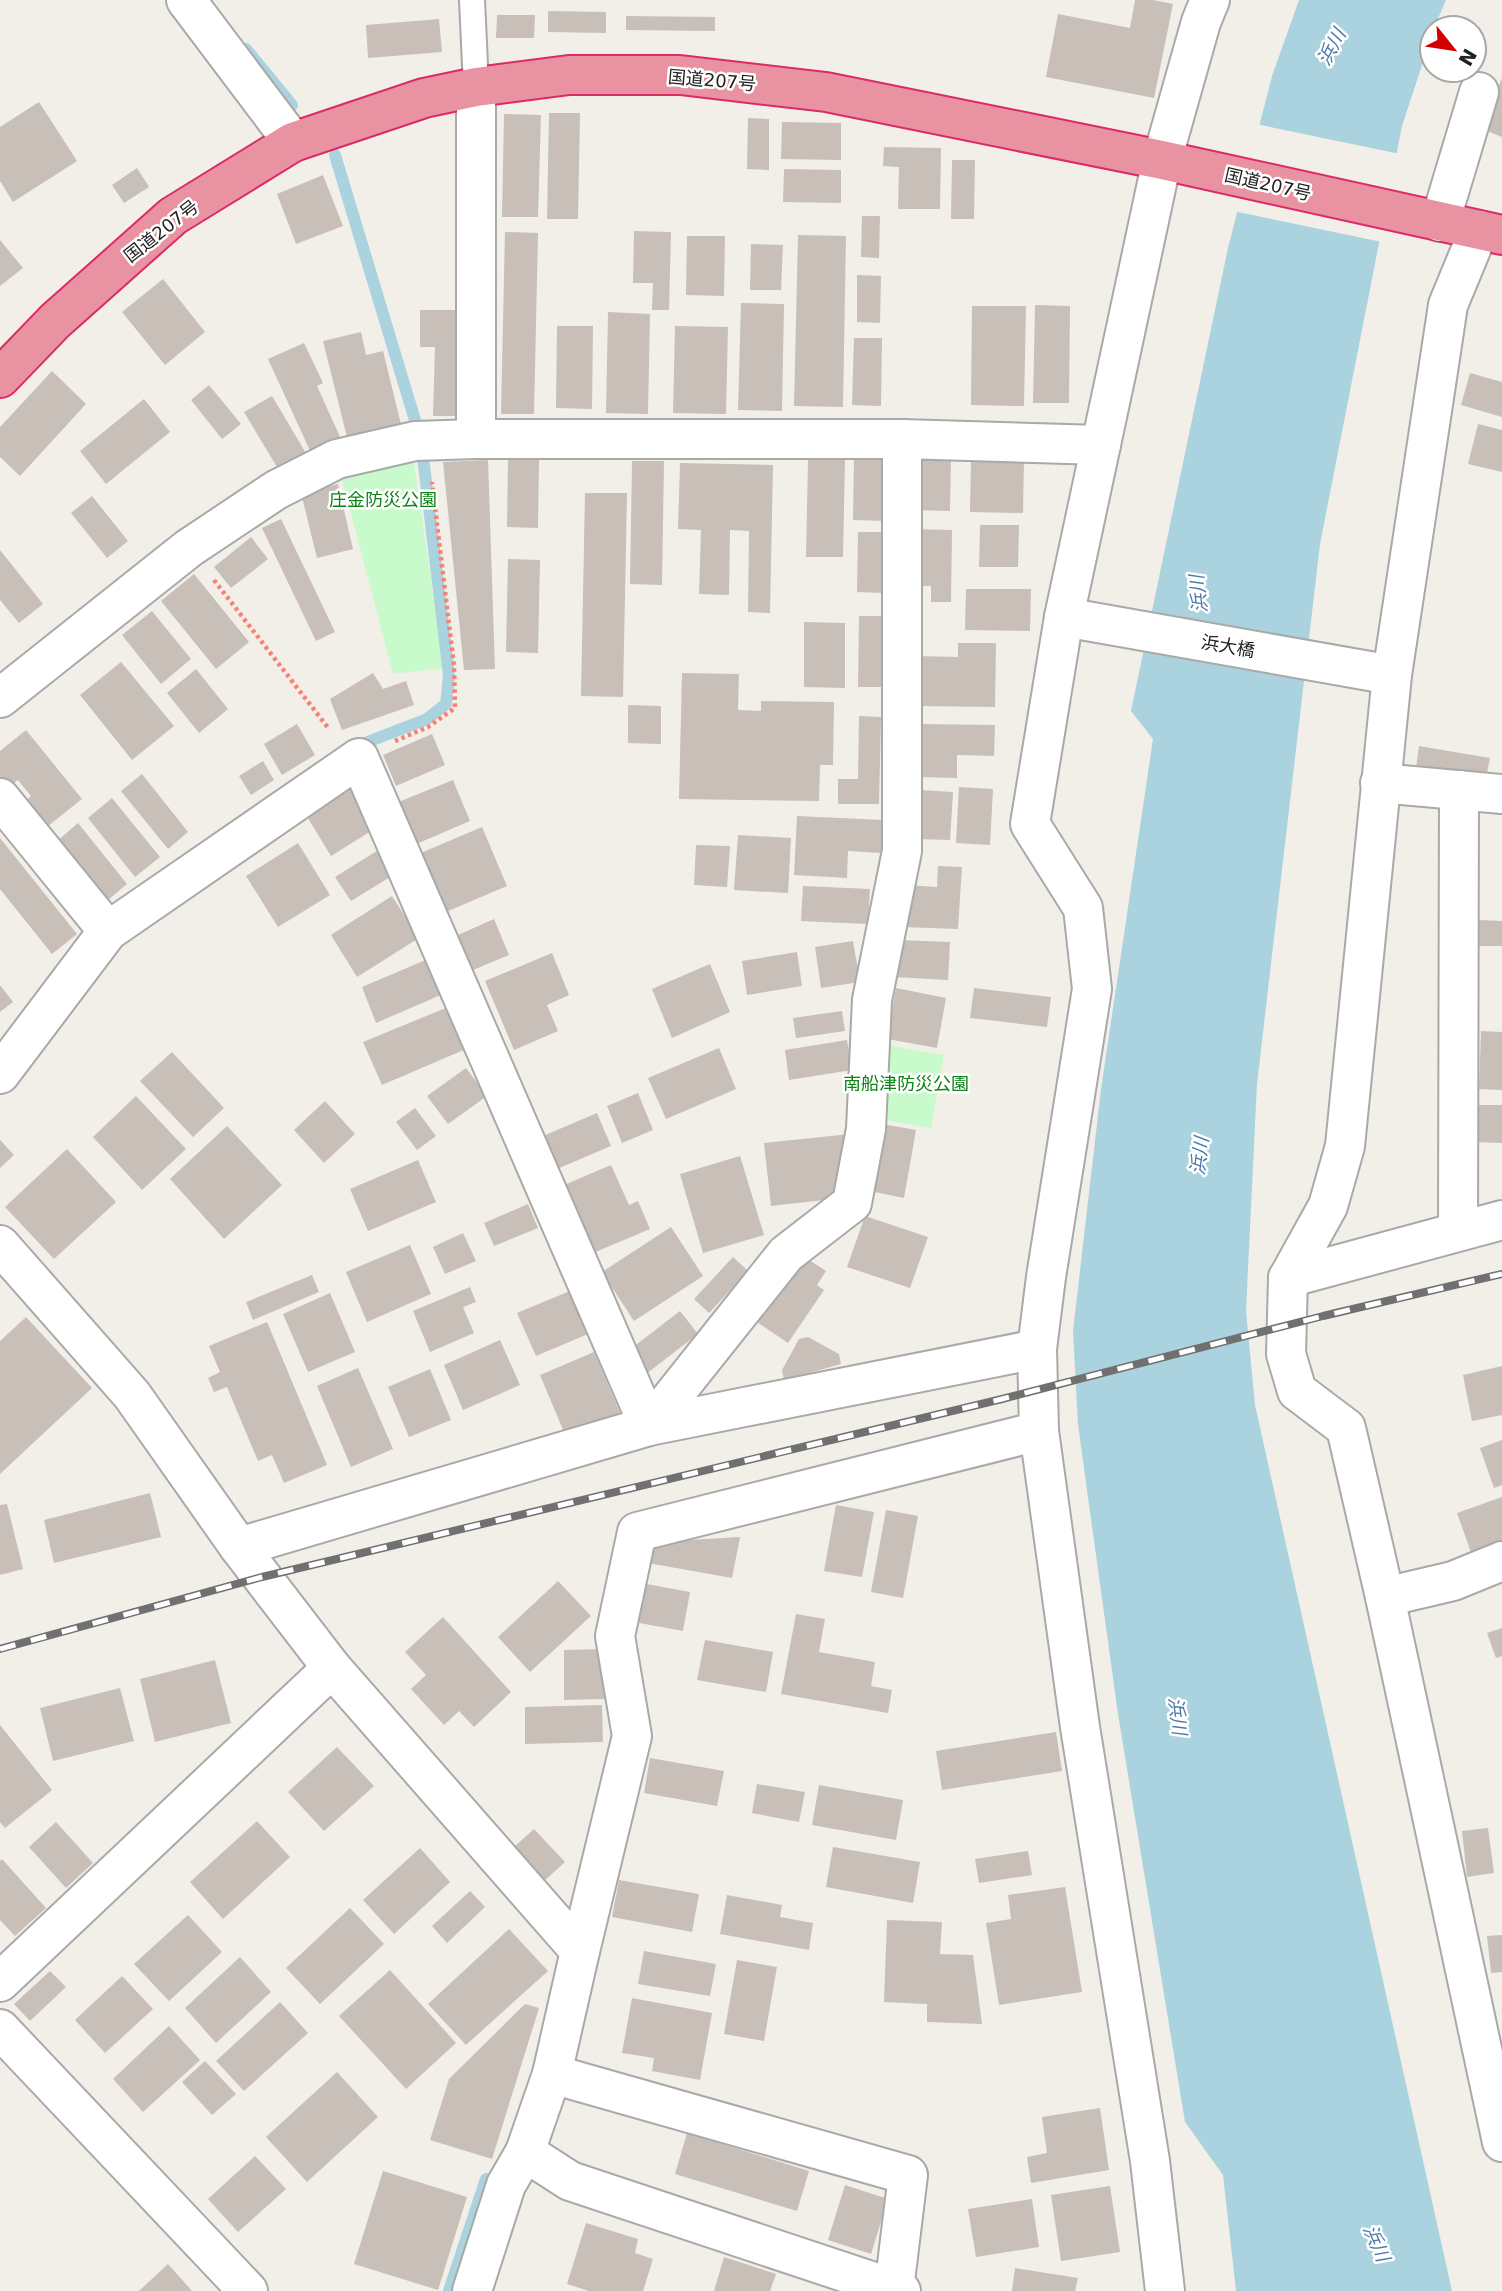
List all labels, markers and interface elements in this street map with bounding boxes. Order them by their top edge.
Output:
north arrow [1418,14,1488,84]
water label: 浜川 [1312,23,1351,69]
text: N [1454,45,1481,70]
street label: 国道207号 [667,66,757,94]
street label: 国道207号 [1223,164,1313,204]
street label: 国道207号 [120,196,202,266]
park label: 庄金防災公園 [329,489,437,510]
water label: 浜川 [1185,572,1211,614]
street label: 浜大橋 [1200,631,1256,661]
park label: 南船津防災公園 [843,1073,969,1094]
water label: 浜川 [1186,1134,1212,1176]
water label: 浜川 [1165,1696,1191,1738]
water label: 浜川 [1359,2221,1396,2267]

